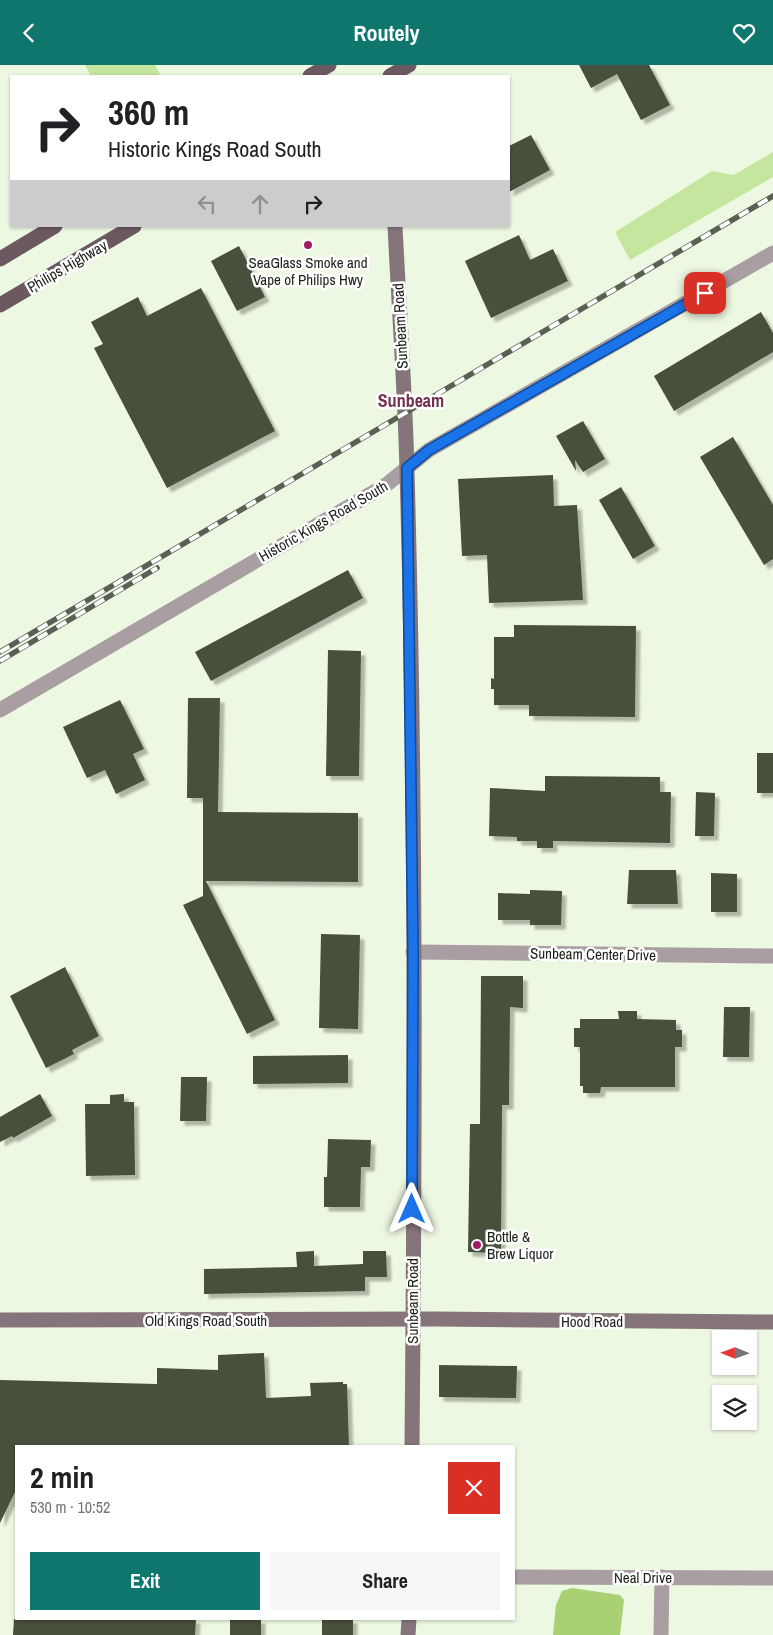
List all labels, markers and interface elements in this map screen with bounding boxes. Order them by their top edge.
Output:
text: Routely [353,18,420,48]
icon: back [15,19,43,47]
icon: heart [730,19,758,47]
text: 360 m [108,89,189,136]
icon: right [25,95,90,160]
text: Historic Kings Road South [108,134,322,164]
icon: left [193,190,221,218]
icon: ahead [246,190,274,218]
icon: right [299,190,327,218]
street label: Philips Highway [23,234,111,297]
marker: SeaGlass Smoke and Vape of Philips Hwy [302,239,314,251]
place label: SeaGlass Smoke and Vape of Philips Hwy [249,252,367,290]
pin [684,272,726,314]
icon: arrive [691,279,719,307]
street label: Sunbeam Road [387,283,413,369]
district label: Sunbeam [378,388,444,413]
street label: Historic Kings Road South [255,475,391,567]
street label: Sunbeam Center Drive [530,942,656,966]
position arrow [385,1182,437,1234]
place label: Bottle & Brew Liquor [487,1226,553,1264]
marker: Bottle & Brew Liquor [471,1239,483,1251]
street label: Sunbeam Road [402,1258,423,1344]
street label: Old Kings Road South [145,1310,267,1331]
street label: Hood Road [561,1311,623,1332]
north arrow [712,1330,758,1375]
map controls [712,1330,757,1430]
button: layers [712,1385,757,1430]
text: 2 min [30,1457,94,1497]
button: close [448,1462,500,1514]
text: 530 m · 10:52 [30,1496,110,1518]
button: Exit [30,1552,260,1610]
button: Share [270,1552,500,1610]
street label: Neal Drive [614,1567,672,1588]

